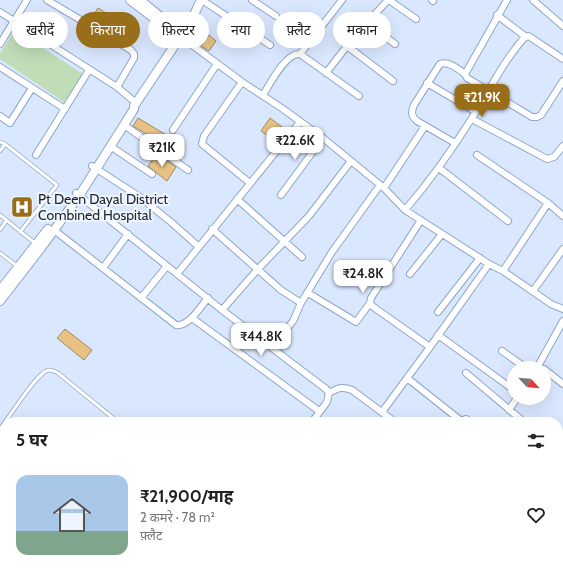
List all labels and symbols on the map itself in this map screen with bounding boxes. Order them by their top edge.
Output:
pin: ₹21.9K [449,84,515,118]
pin: ₹22.6K [262,127,328,161]
pin: ₹21K [138,134,186,168]
place label: Pt Deen Dayal District Combined Hospital [38,190,168,224]
hospital icon: Pt Deen Dayal District Combined Hospital [9,194,35,220]
pin: ₹24.8K [330,260,396,294]
pin: ₹44.8K [228,323,294,357]
north arrow [507,361,551,405]

